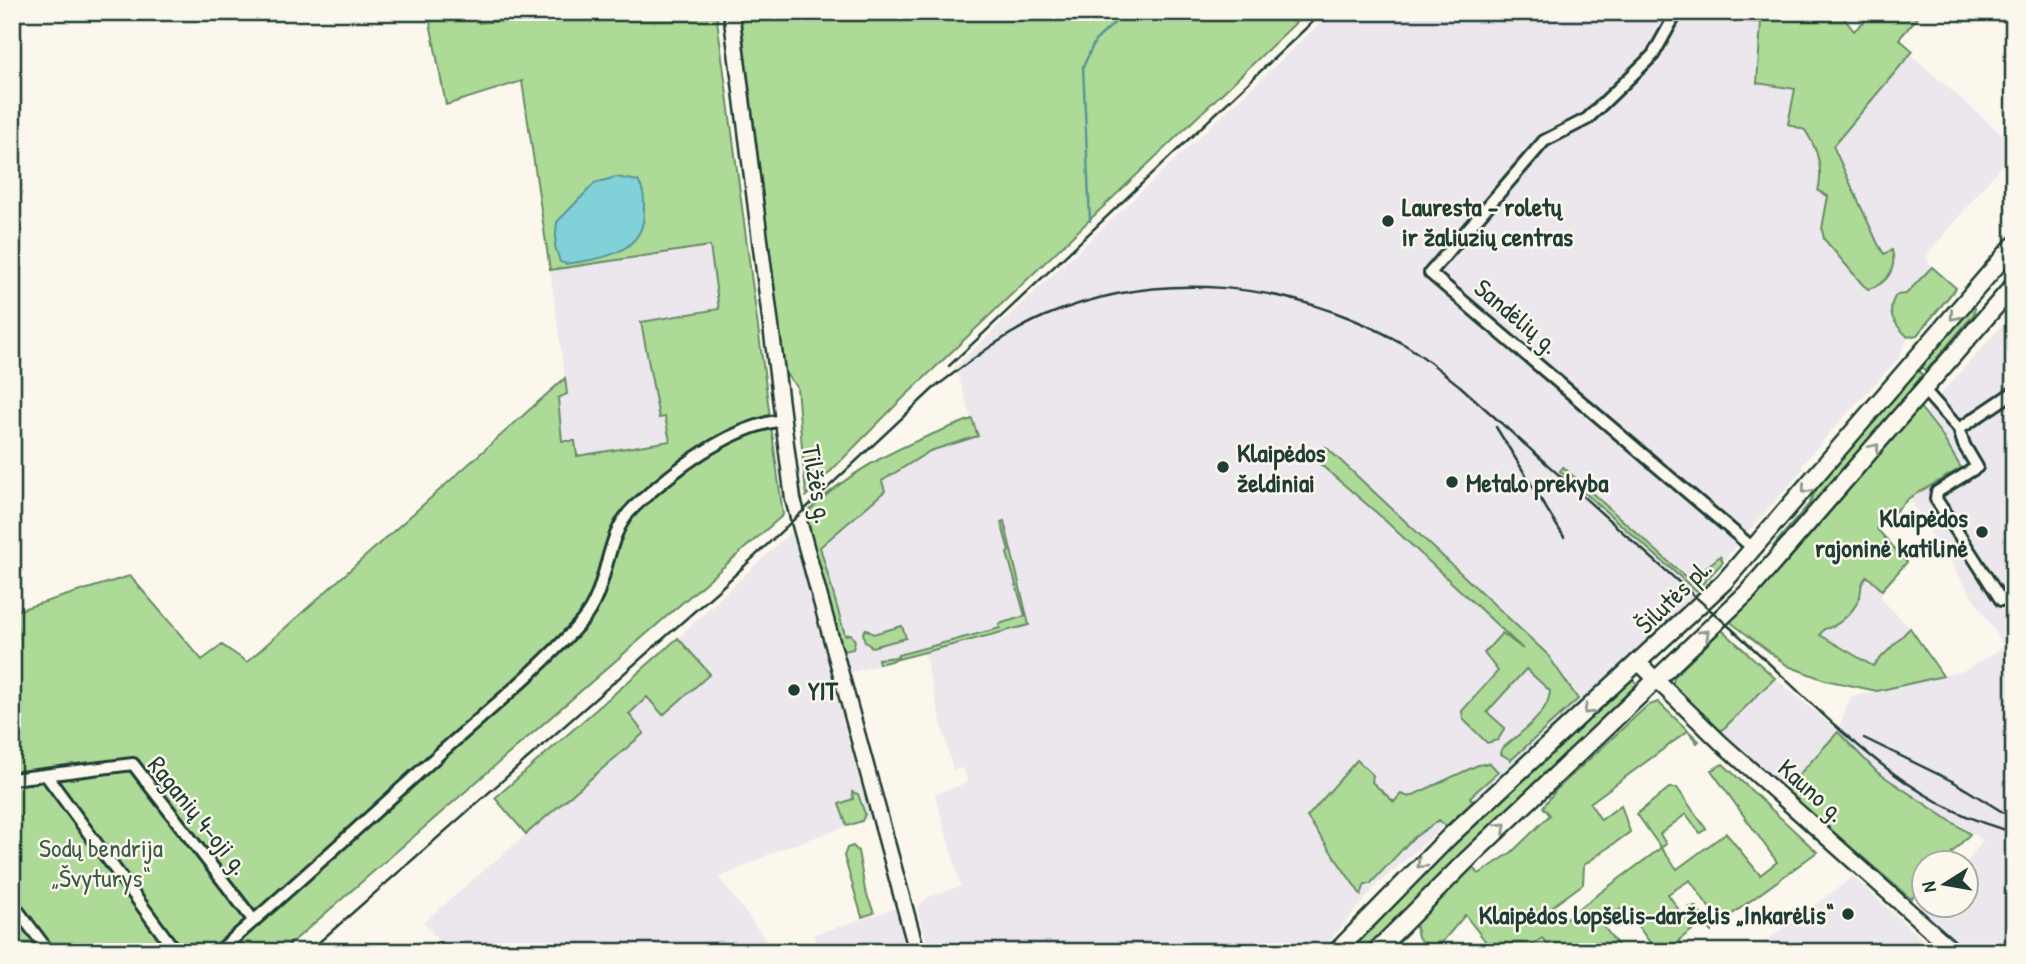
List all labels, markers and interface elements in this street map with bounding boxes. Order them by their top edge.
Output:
place label: Lauresta - roletų ir žaliuzių centras [1402,189,1573,254]
marker: Lauresta - roletų ir žaliuzių centras [1380,213,1396,229]
street label: Sandėlių g. [1467,270,1567,362]
one-way arrow [1949,308,1962,321]
place label: Klaipėdos želdiniai [1237,435,1326,500]
street label: Tilžės g. [794,442,842,526]
one-way arrow [1867,443,1879,456]
marker: Klaipėdos želdiniai [1215,459,1231,475]
place label: Metalo prekyba [1466,465,1609,501]
marker: Metalo prekyba [1444,474,1460,490]
one-way arrow [1802,481,1814,494]
place label: Klaipėdos rajoninė katilinė [1815,500,1969,565]
marker: Klaipėdos rajoninė katilinė [1974,524,1990,540]
street label: Šilutės pl. [1627,551,1719,641]
one-way arrow [1697,630,1710,643]
place label: YIT [808,673,839,708]
marker: YIT [786,682,802,698]
one-way arrow [1583,701,1596,714]
street label: Raganių 4-oji g. [140,748,258,882]
street label: Kauno g. [1771,750,1853,830]
one-way arrow [1494,822,1507,835]
park label: Sodų bendrija „Švyturys“ [39,830,163,895]
north arrow [1910,848,1980,918]
one-way arrow [1417,855,1430,868]
text: N [1915,880,1942,895]
place label: Klaipėdos lopšelis-darželis „Inkarėlis“ [1479,897,1834,933]
marker: Klaipėdos lopšelis-darželis „Inkarėlis“ [1840,906,1856,922]

